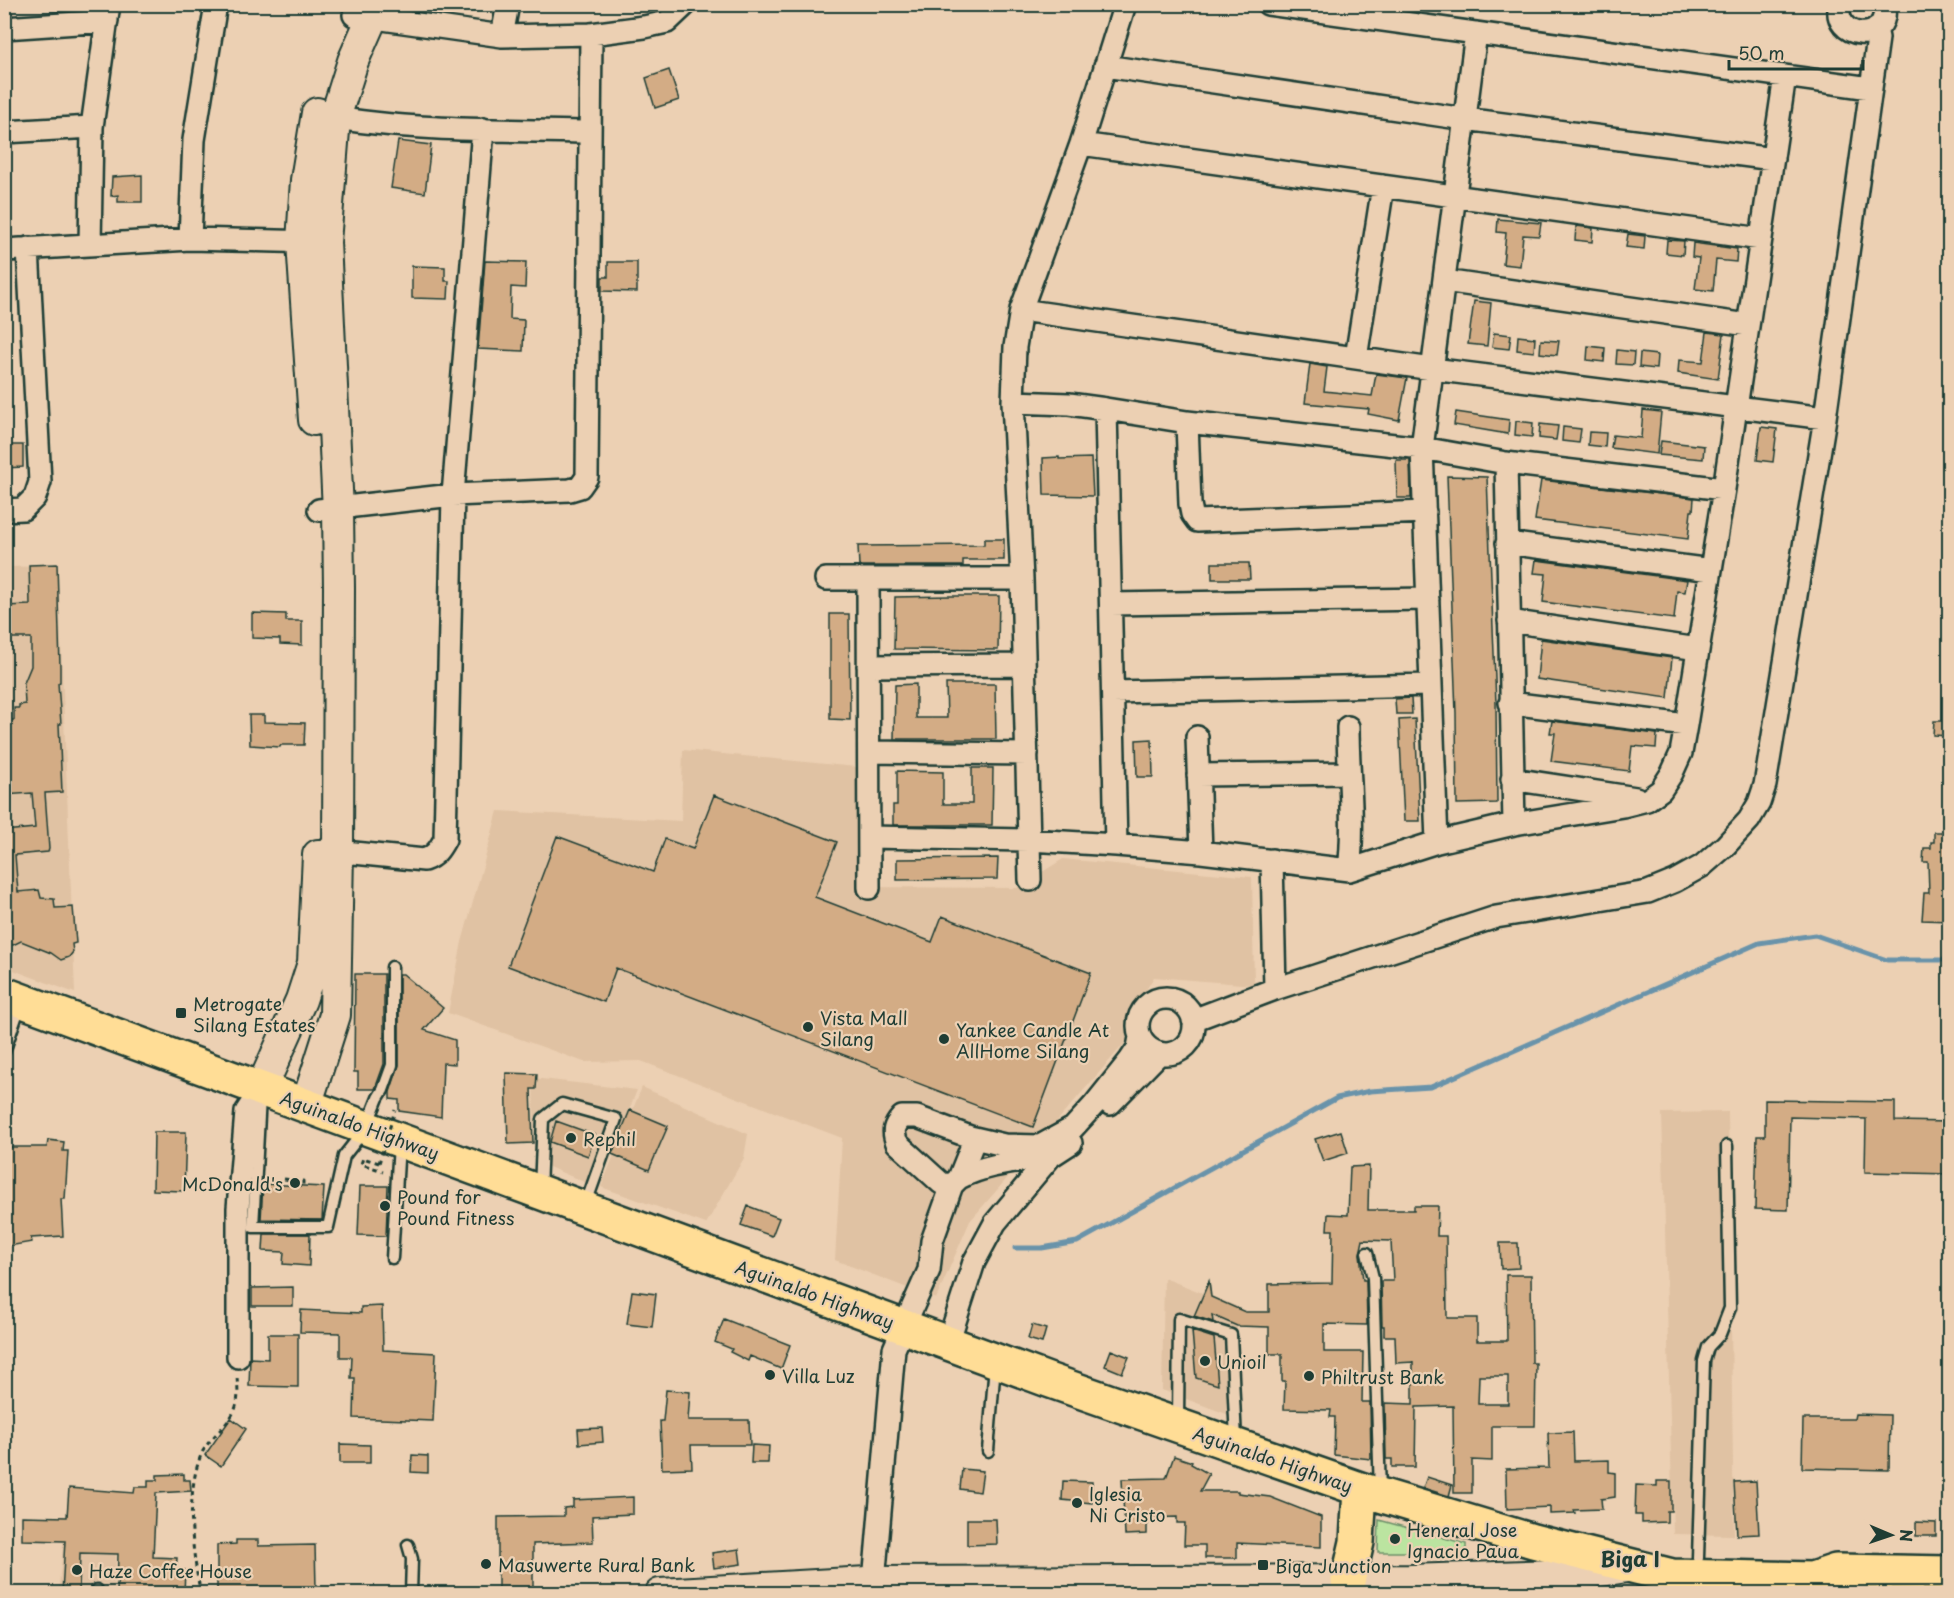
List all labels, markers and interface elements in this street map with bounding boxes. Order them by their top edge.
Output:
scale bar [1729,33,1862,71]
text: 50 m [1738,39,1785,66]
place label: Metrogate Silang Estates [193,990,315,1038]
place label: Vista Mall Silang [820,1004,908,1052]
marker: Metrogate Silang Estates [174,1006,188,1020]
place label: Yankee Candle At AllHome Silang [956,1016,1109,1064]
marker: Vista Mall Silang [801,1020,815,1034]
marker: Yankee Candle At AllHome Silang [937,1032,951,1046]
street label: Aguinaldo Highway [277,1084,443,1166]
place label: Rephil [583,1125,636,1152]
marker: Rephil [564,1131,578,1145]
place label: McDonald's [182,1170,283,1197]
marker: McDonald's [288,1176,302,1190]
place label: Pound for Pound Fitness [397,1183,514,1231]
marker: Pound for Pound Fitness [378,1199,392,1213]
street label: Aguinaldo Highway [732,1253,898,1335]
place label: Unioil [1217,1348,1267,1375]
marker: Unioil [1198,1354,1212,1368]
place label: Villa Luz [782,1362,855,1389]
place label: Philtrust Bank [1321,1363,1444,1390]
marker: Villa Luz [763,1368,777,1382]
marker: Philtrust Bank [1302,1369,1316,1383]
street label: Aguinaldo Highway [1190,1419,1356,1499]
place label: Iglesia Ni Cristo [1089,1480,1165,1528]
marker: Iglesia Ni Cristo [1070,1496,1084,1510]
north arrow [1861,1505,1921,1565]
place label: Heneral Jose Ignacio Paua [1407,1516,1519,1564]
text: N [1895,1529,1919,1542]
marker: Heneral Jose Ignacio Paua [1388,1532,1402,1546]
district label: Biga I [1600,1542,1660,1574]
place label: Masuwerte Rural Bank [498,1551,695,1578]
place label: Biga Junction [1275,1552,1392,1579]
place label: Haze Coffee House [89,1557,252,1584]
marker: Masuwerte Rural Bank [479,1557,493,1571]
marker: Biga Junction [1256,1558,1270,1572]
marker: Haze Coffee House [70,1563,84,1577]

